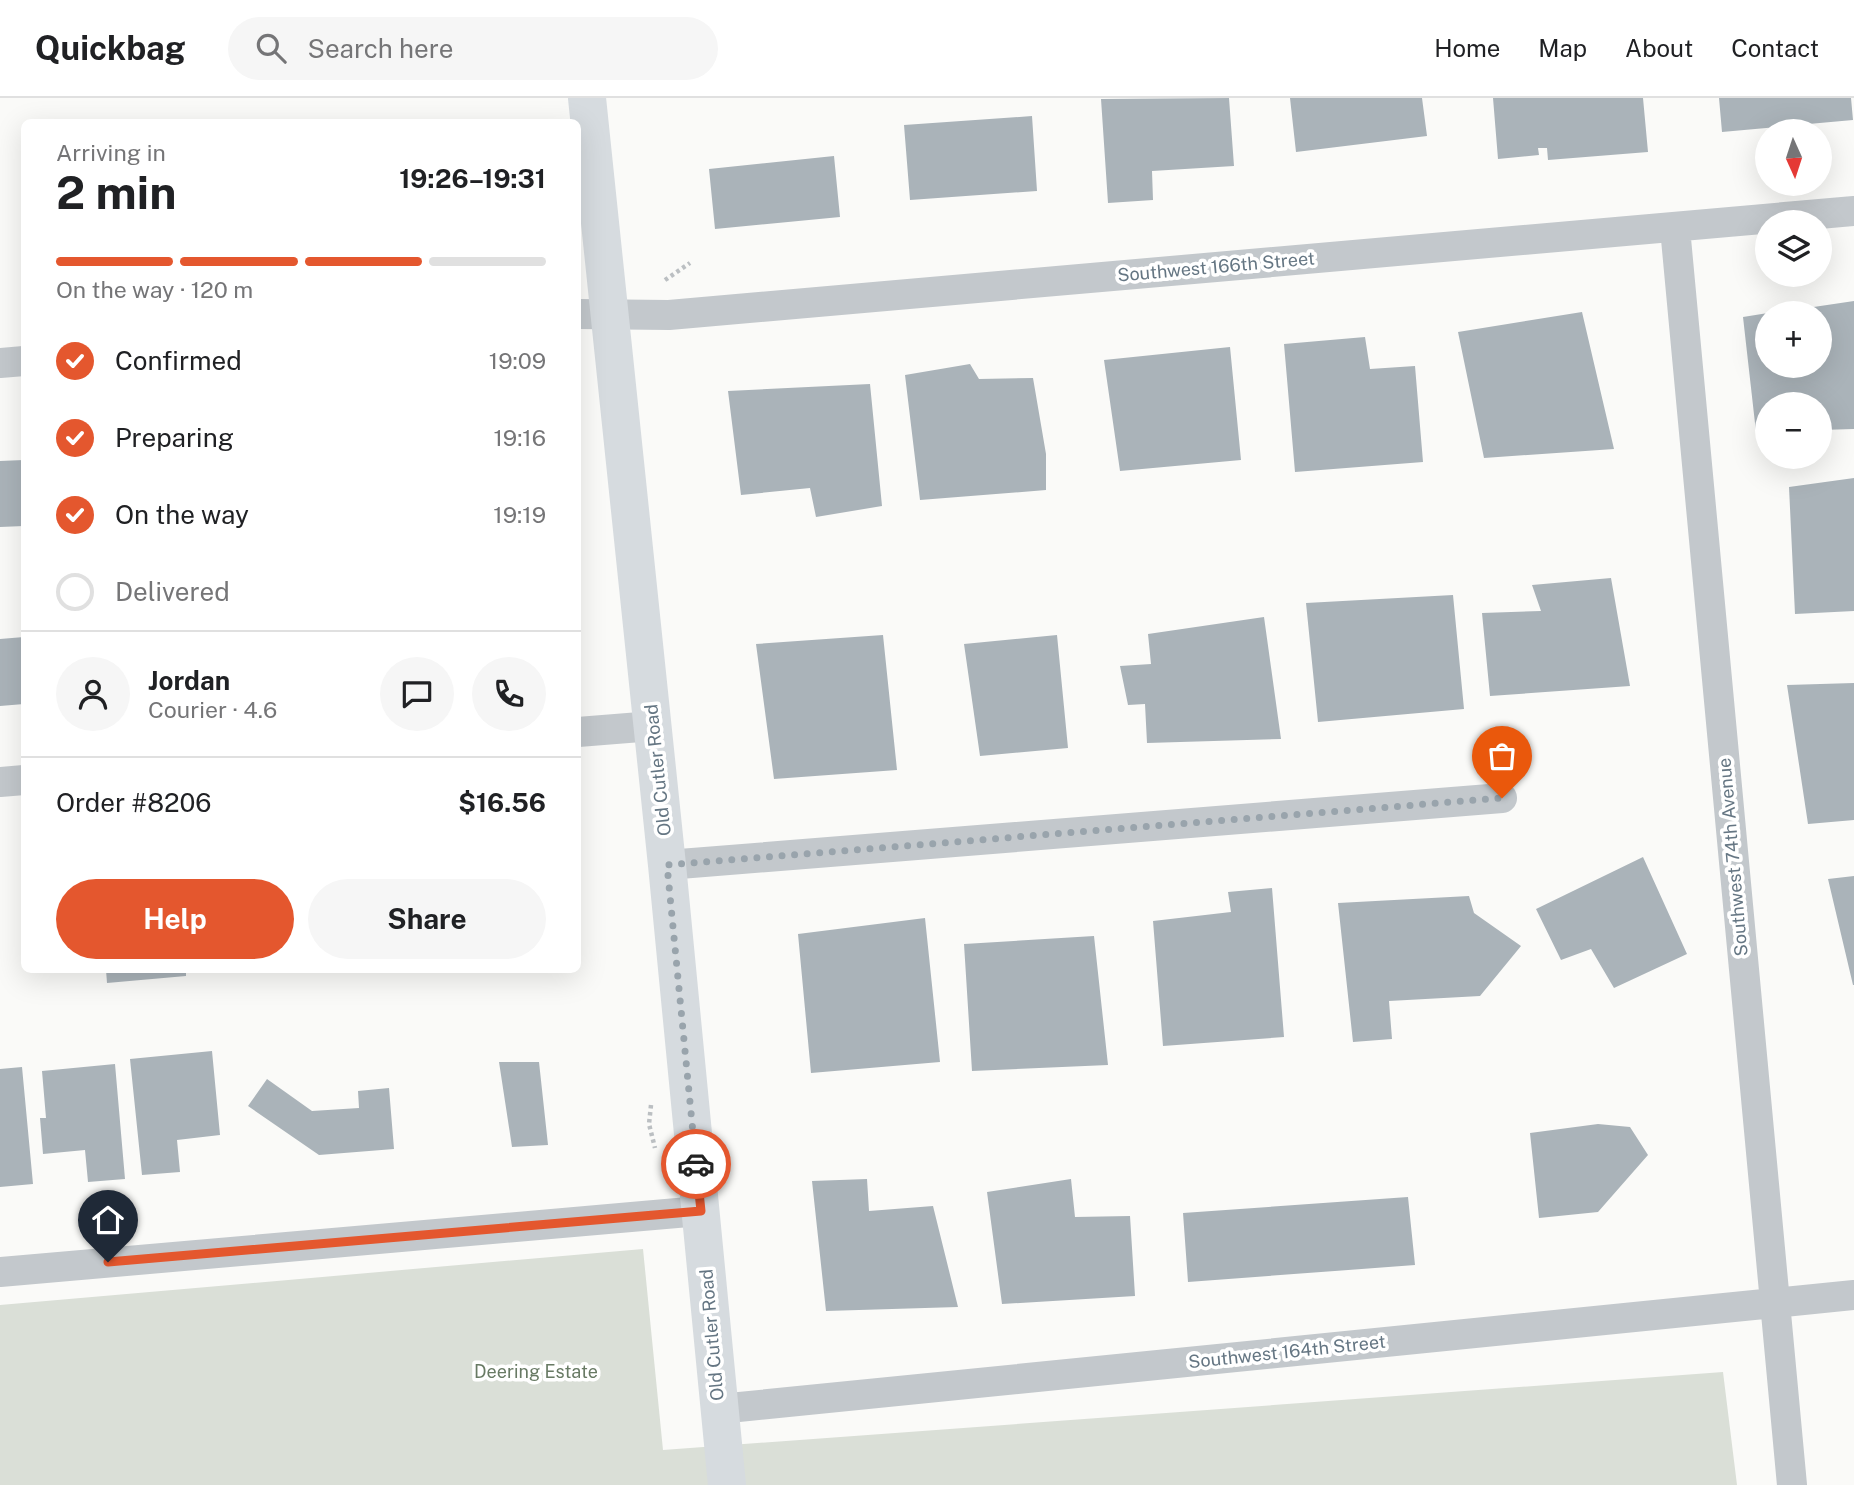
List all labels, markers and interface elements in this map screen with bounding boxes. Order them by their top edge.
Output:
search box [228,17,718,80]
text: Quickbag [35,29,186,67]
icon: search [252,29,290,67]
text: Search here [308,33,454,64]
text: Home [1434,34,1500,62]
text: Map [1538,34,1587,62]
text: About [1625,34,1693,62]
text: Contact [1731,34,1819,62]
north arrow [1755,119,1832,196]
map controls [1755,119,1832,469]
text: Arriving in [56,139,166,166]
text: 19:26–19:31 [399,163,546,194]
text: 2 min [56,165,176,219]
button: layers [1755,210,1832,287]
street label: Southwest 166th Street [1116,247,1315,286]
text: On the way · 120 m [56,276,253,303]
button: + [1755,301,1832,378]
icon: check [56,342,94,380]
text: Confirmed [115,345,242,376]
text: 19:09 [489,347,546,374]
button: − [1755,392,1832,469]
icon: check [56,419,94,457]
text: Preparing [115,422,234,453]
text: 19:16 [493,424,546,451]
icon: check [56,496,94,534]
text: On the way [115,499,249,530]
text: 19:19 [493,501,546,528]
text: Delivered [115,576,230,607]
button: person [56,657,130,731]
button: chat [380,657,454,731]
button: phone [472,657,546,731]
text: Jordan [148,665,230,696]
text: Courier · 4.6 [148,696,277,723]
street label: Old Cutler Road [640,703,675,837]
pin [1472,726,1532,798]
icon: bag [1483,737,1521,775]
street label: Southwest 74th Avenue [1713,757,1752,957]
text: Order #8206 [56,787,212,818]
text: $16.56 [458,787,546,818]
button: Help [56,879,294,959]
button: Share [308,879,546,959]
courier [661,1129,731,1199]
icon: car [677,1145,715,1183]
pin [78,1190,138,1262]
icon: home [89,1201,127,1239]
street label: Old Cutler Road [695,1268,728,1402]
street label: Southwest 164th Street [1187,1331,1387,1372]
park label: Deering Estate [474,1361,598,1382]

